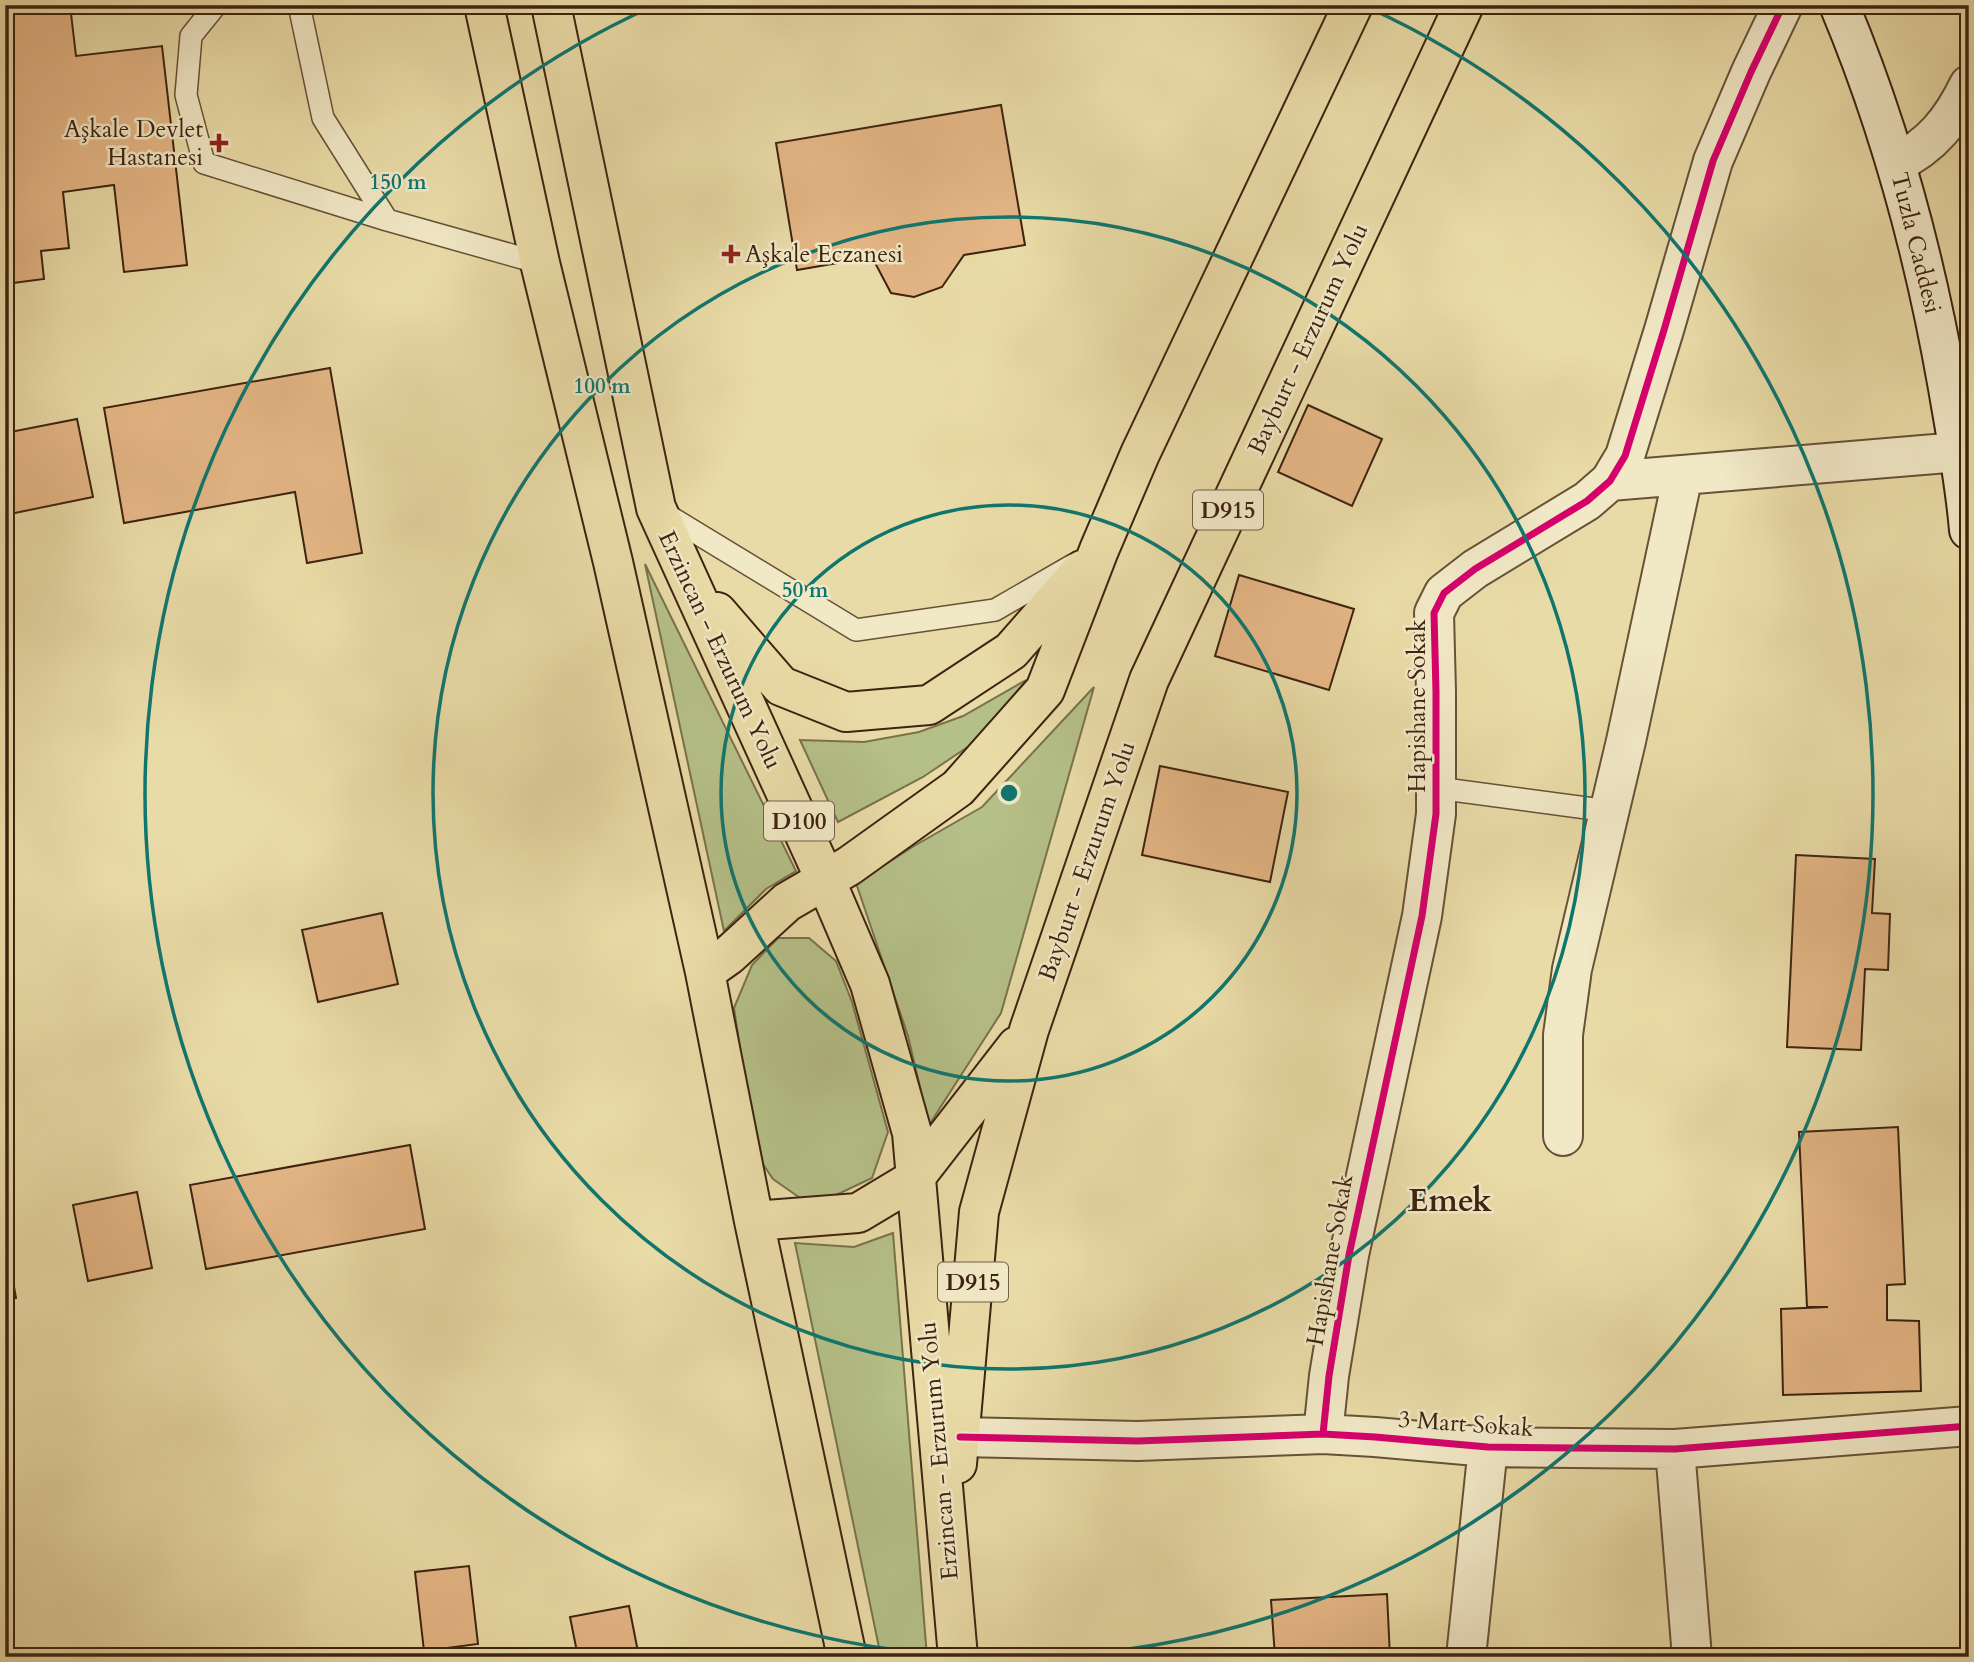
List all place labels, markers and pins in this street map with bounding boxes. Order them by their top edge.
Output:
place label: Aşkale Devlet Hastanesi [64,113,203,174]
marker: Aşkale Devlet Hastanesi [209,133,229,153]
place label: Aşkale Eczanesi [745,238,903,271]
marker: Aşkale Eczanesi [723,246,739,262]
centre of rings [997,781,1021,805]

